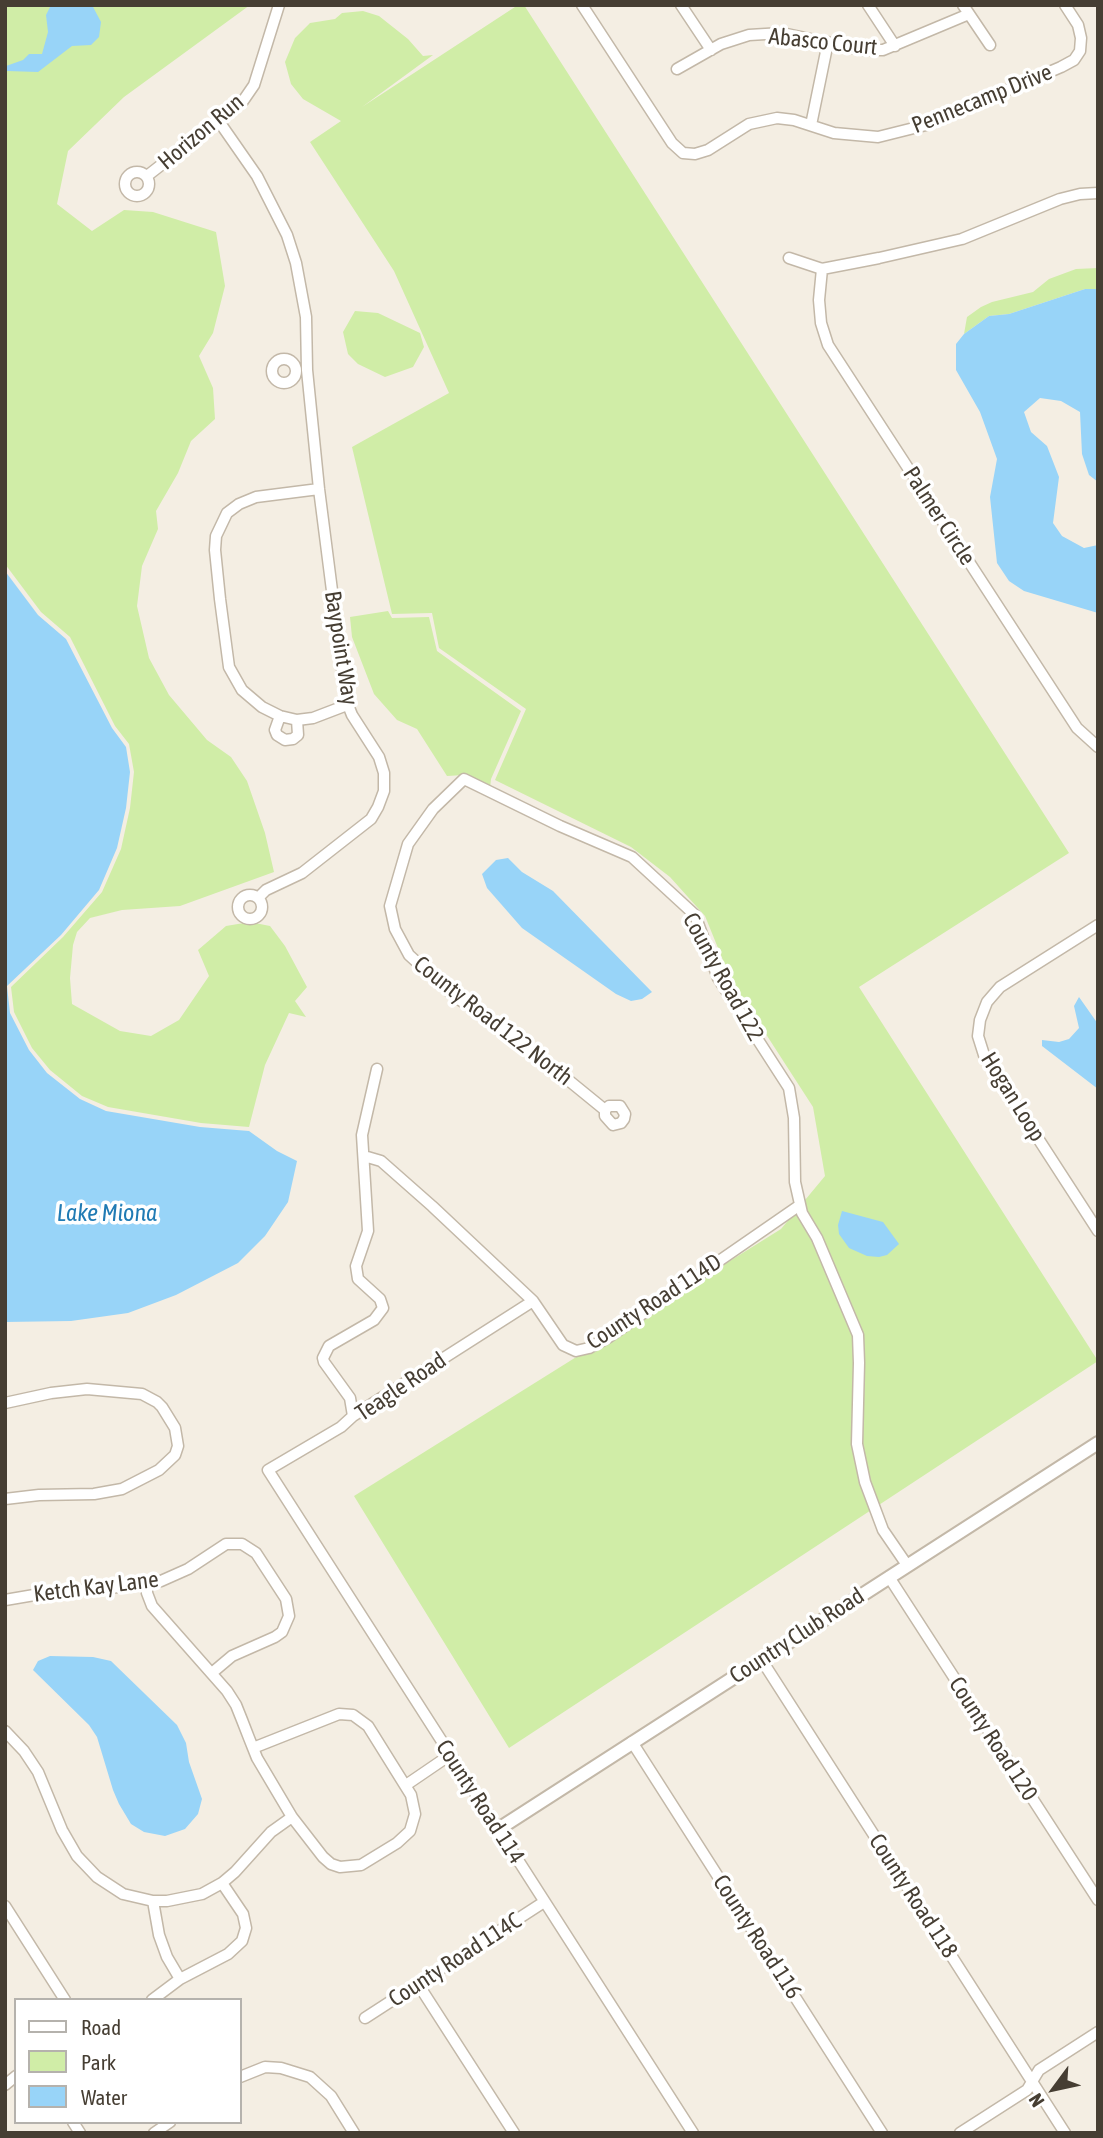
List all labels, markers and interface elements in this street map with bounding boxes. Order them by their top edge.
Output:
street label: Abasco Court [767,23,879,61]
street label: Pennecamp Drive [908,58,1056,140]
street label: Horizon Run [153,88,249,176]
street label: Palmer Circle [897,462,981,570]
street label: Baypoint Way [318,589,364,707]
street label: County Road 122 [676,908,770,1046]
street label: County Road 122 North [408,950,578,1092]
street label: Hogan Loop [975,1047,1051,1147]
water label: Lake Miona [57,1199,157,1227]
street label: County Road 114D [581,1248,727,1356]
street label: Teagle Road [351,1347,451,1427]
street label: Ketch Kay Lane [32,1566,160,1608]
street label: Country Club Road [724,1582,870,1690]
street label: County Road 120 [943,1672,1043,1806]
street label: County Road 114 [430,1735,530,1869]
street label: County Road 118 [863,1829,963,1963]
street label: County Road 116 [707,1870,807,2004]
street label: County Road 114C [384,1907,526,2013]
legend [14,1998,242,2124]
text: Road [81,2015,121,2039]
text: Park [81,2050,116,2074]
north arrow [1019,2054,1089,2124]
text: Water [81,2085,127,2109]
text: N [1024,2090,1049,2111]

